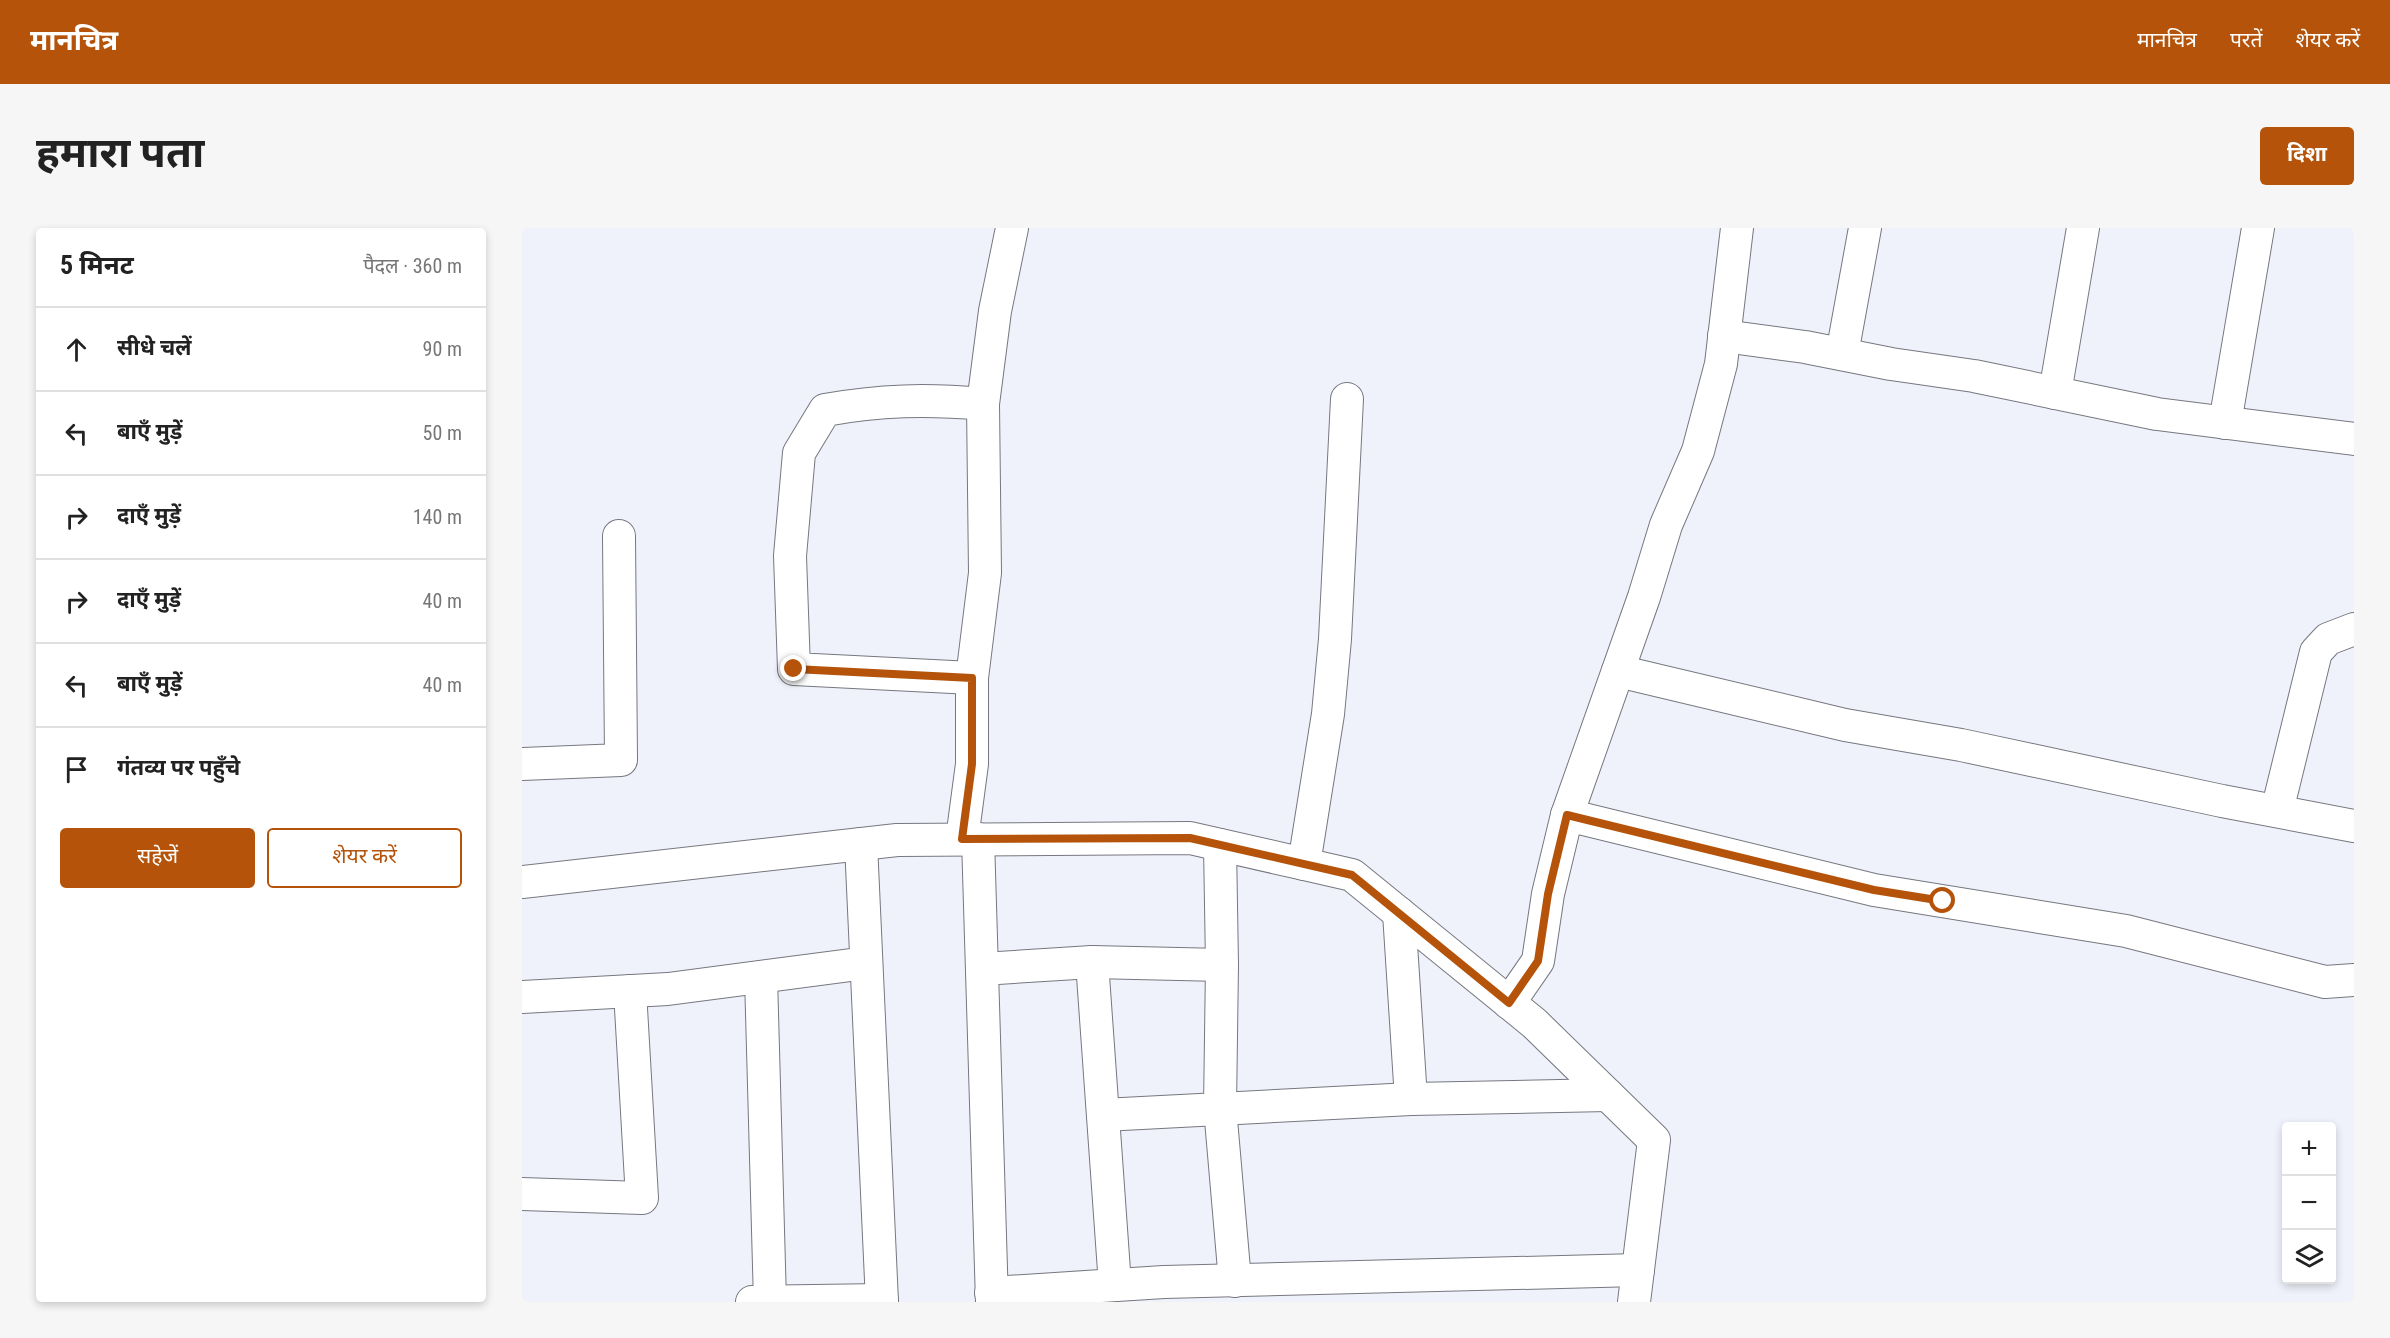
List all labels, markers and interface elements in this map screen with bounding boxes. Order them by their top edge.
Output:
text: मानचित्र [30,24,118,57]
text: मानचित्र [2137,28,2197,52]
text: परतें [2230,28,2262,52]
text: शेयर करें [2295,28,2360,52]
button: दिशा [2260,127,2354,185]
text: हमारा पता [36,128,204,177]
text: 5 मिनट [60,250,134,280]
text: पैदल · 360 m [363,254,462,278]
icon: ahead [60,333,93,366]
text: सीधे चलें [117,335,191,360]
text: 90 m [423,337,462,361]
icon: left [60,417,93,450]
text: बाएँ मुड़ें [117,419,182,444]
text: 50 m [423,421,462,445]
icon: right [60,501,93,534]
text: दाएँ मुड़ें [117,503,181,528]
text: 140 m [413,505,462,529]
icon: right [60,585,93,618]
text: दाएँ मुड़ें [117,587,181,612]
text: 40 m [423,589,462,613]
route end [780,655,806,681]
icon: left [60,669,93,702]
text: बाएँ मुड़ें [117,671,182,696]
text: 40 m [423,673,462,697]
icon: arrive [60,753,93,786]
text: गंतव्य पर पहुँचे [117,755,240,780]
button: सहेजें [60,828,255,888]
button: शेयर करें [267,828,462,888]
route start [1929,887,1955,913]
map controls [2282,1122,2336,1284]
button: + [2282,1122,2336,1176]
button: − [2282,1176,2336,1230]
button: layers [2282,1230,2336,1284]

